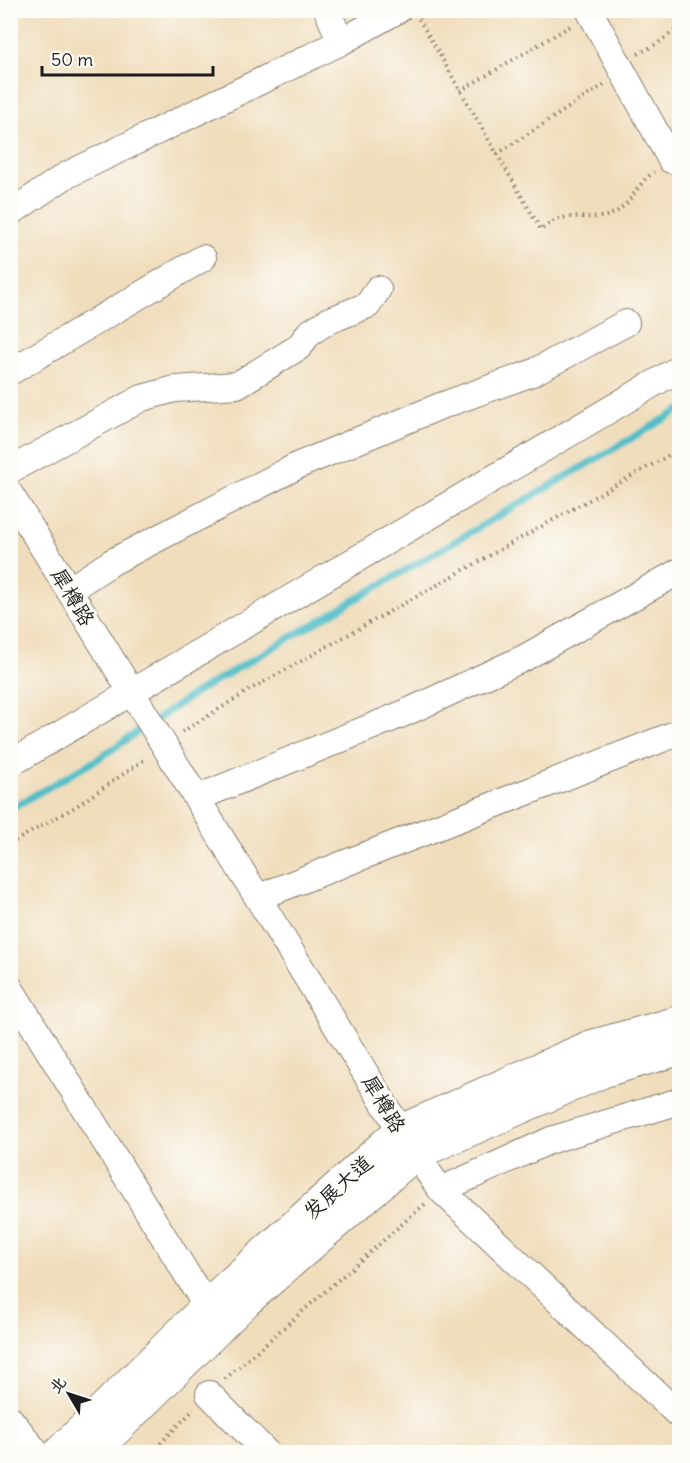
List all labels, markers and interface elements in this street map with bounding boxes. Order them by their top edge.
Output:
scale bar [42,39,213,77]
text: 50 m [51,48,93,71]
street label: 犀樽路 [45,563,101,631]
street label: 犀樽路 [356,1070,412,1138]
street label: 发展大道 [298,1149,378,1225]
north arrow [39,1364,99,1424]
text: 北 [45,1372,70,1397]

